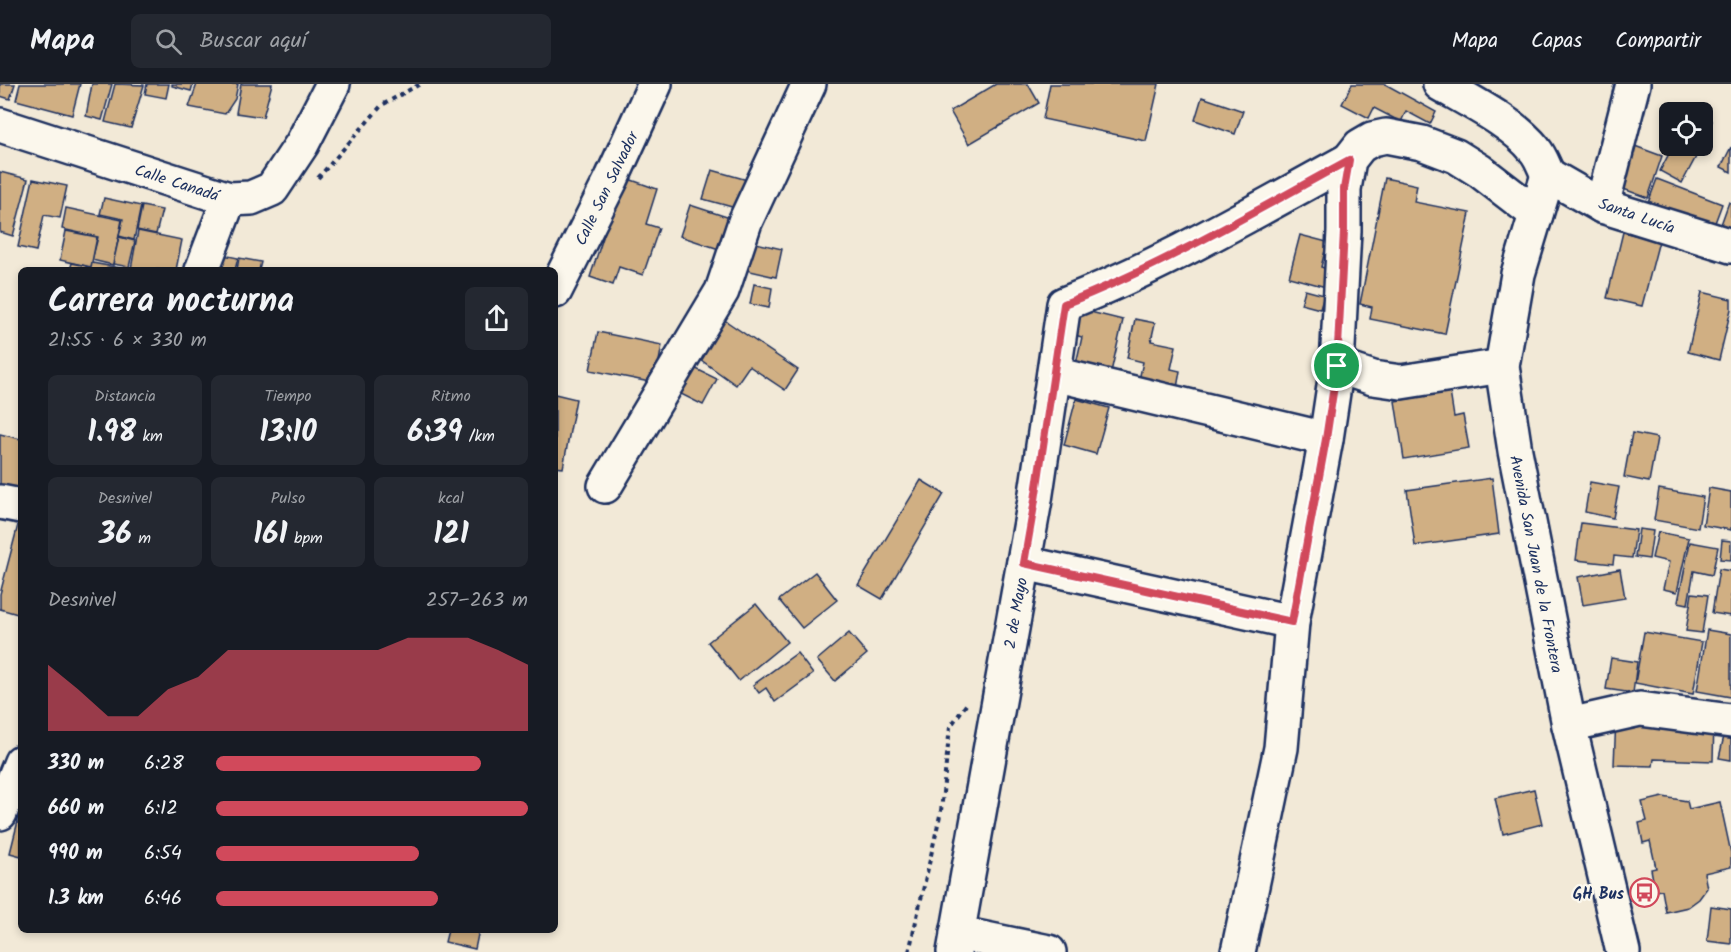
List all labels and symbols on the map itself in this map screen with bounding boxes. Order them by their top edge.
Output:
street label: Calle San Salvador [569,126,647,250]
street label: Calle Canadá [131,158,223,209]
street label: Santa Lucía [1595,192,1678,241]
pin [1311,340,1362,391]
street label: Avenida San Juan de la Frontera [1502,453,1569,675]
street label: 2 de Mayo [998,576,1035,651]
bus stop icon: GH Bus [1629,877,1661,909]
place label: GH Bus [1573,882,1625,907]

